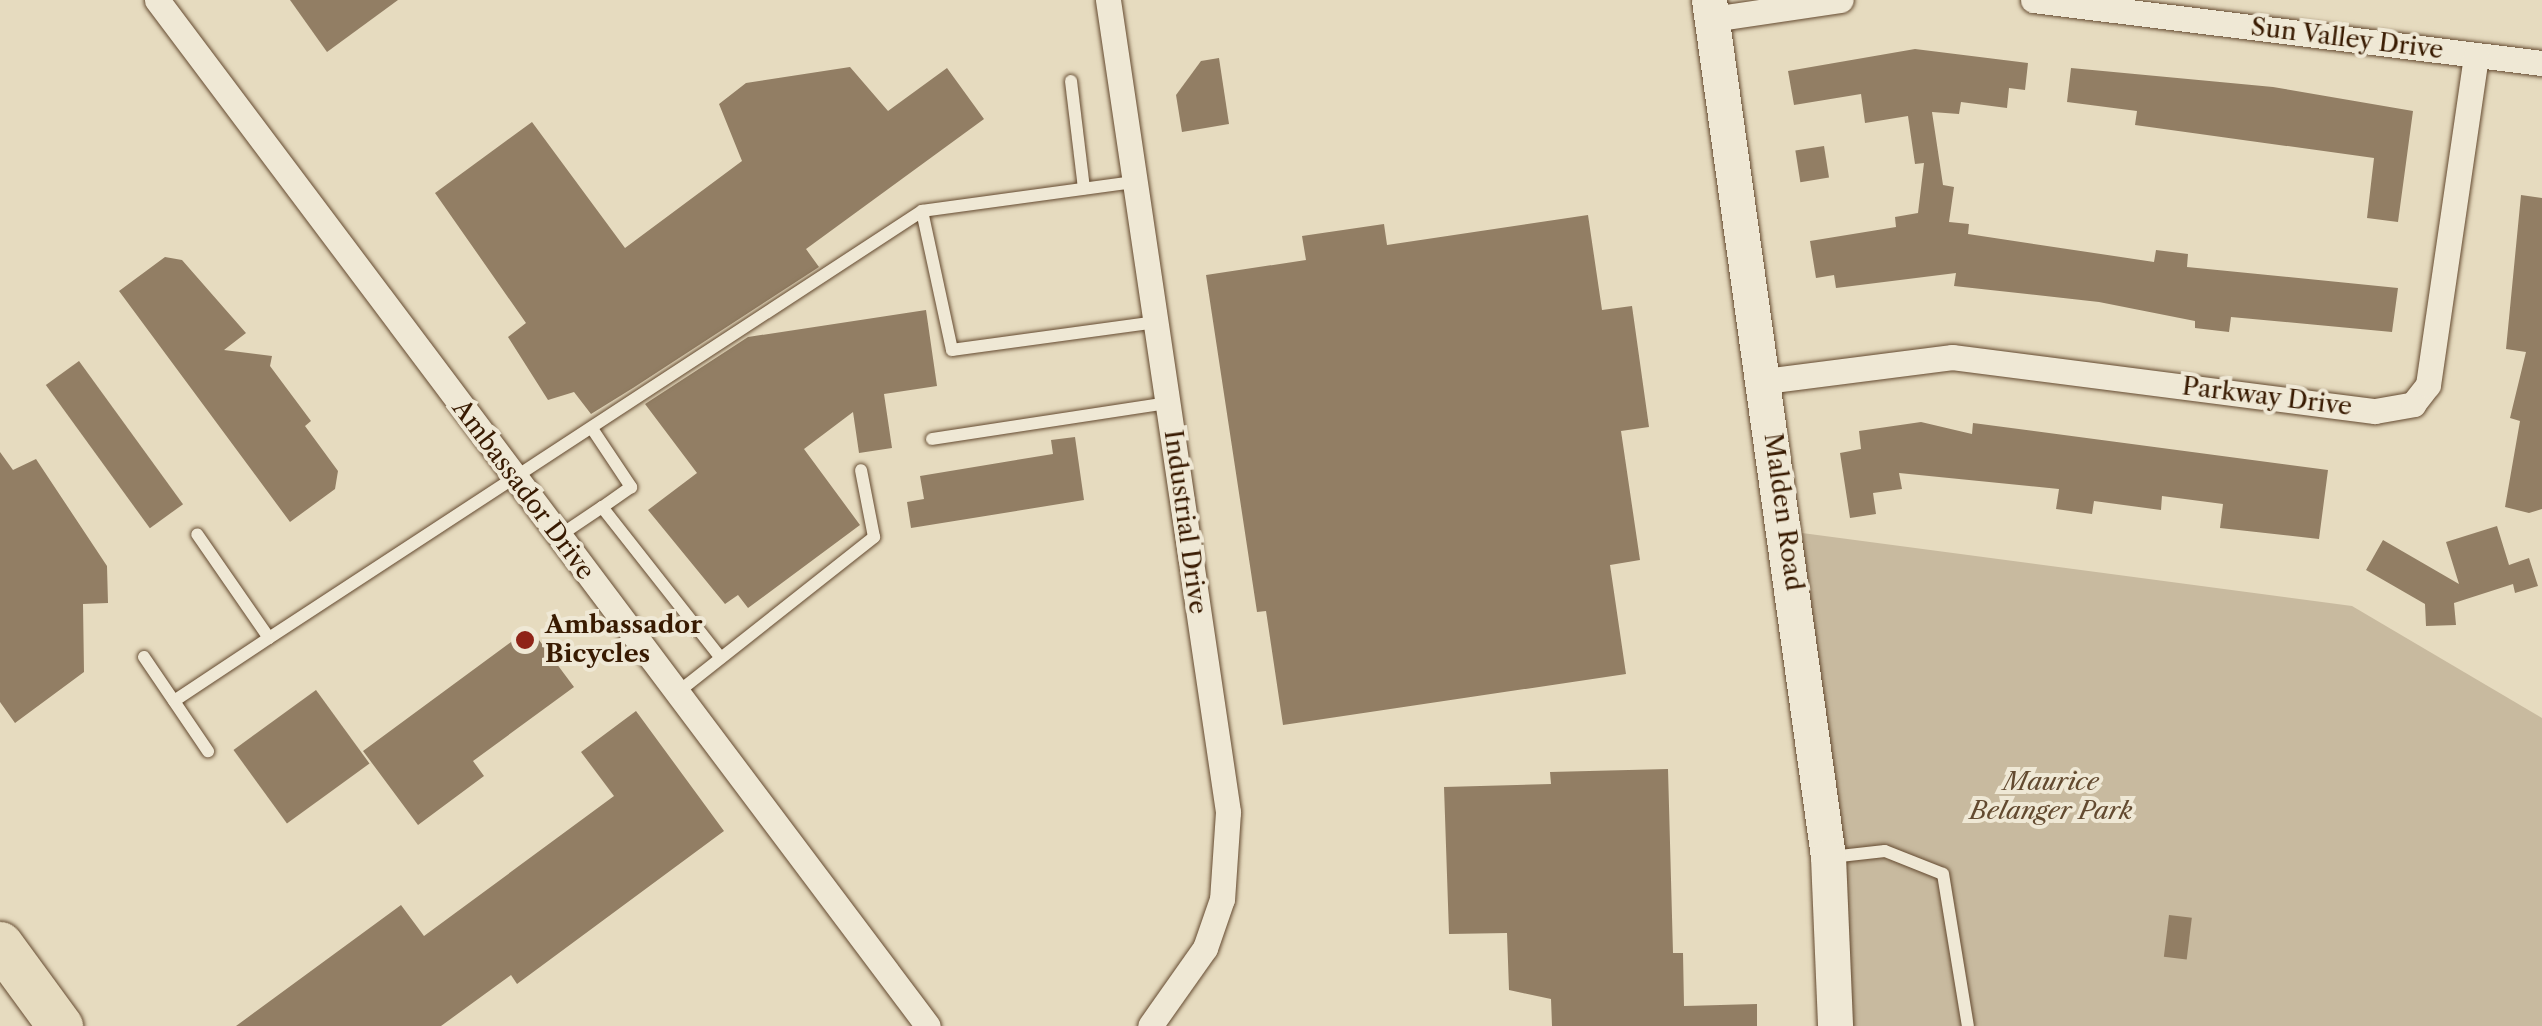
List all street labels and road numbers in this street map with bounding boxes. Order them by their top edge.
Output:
street label: Sun Valley Drive [2248,12,2446,66]
street label: Parkway Drive [2180,372,2354,422]
street label: Ambassador Drive [446,394,600,586]
street label: Industrial Drive [1157,428,1213,616]
street label: Malden Road [1757,431,1809,593]

